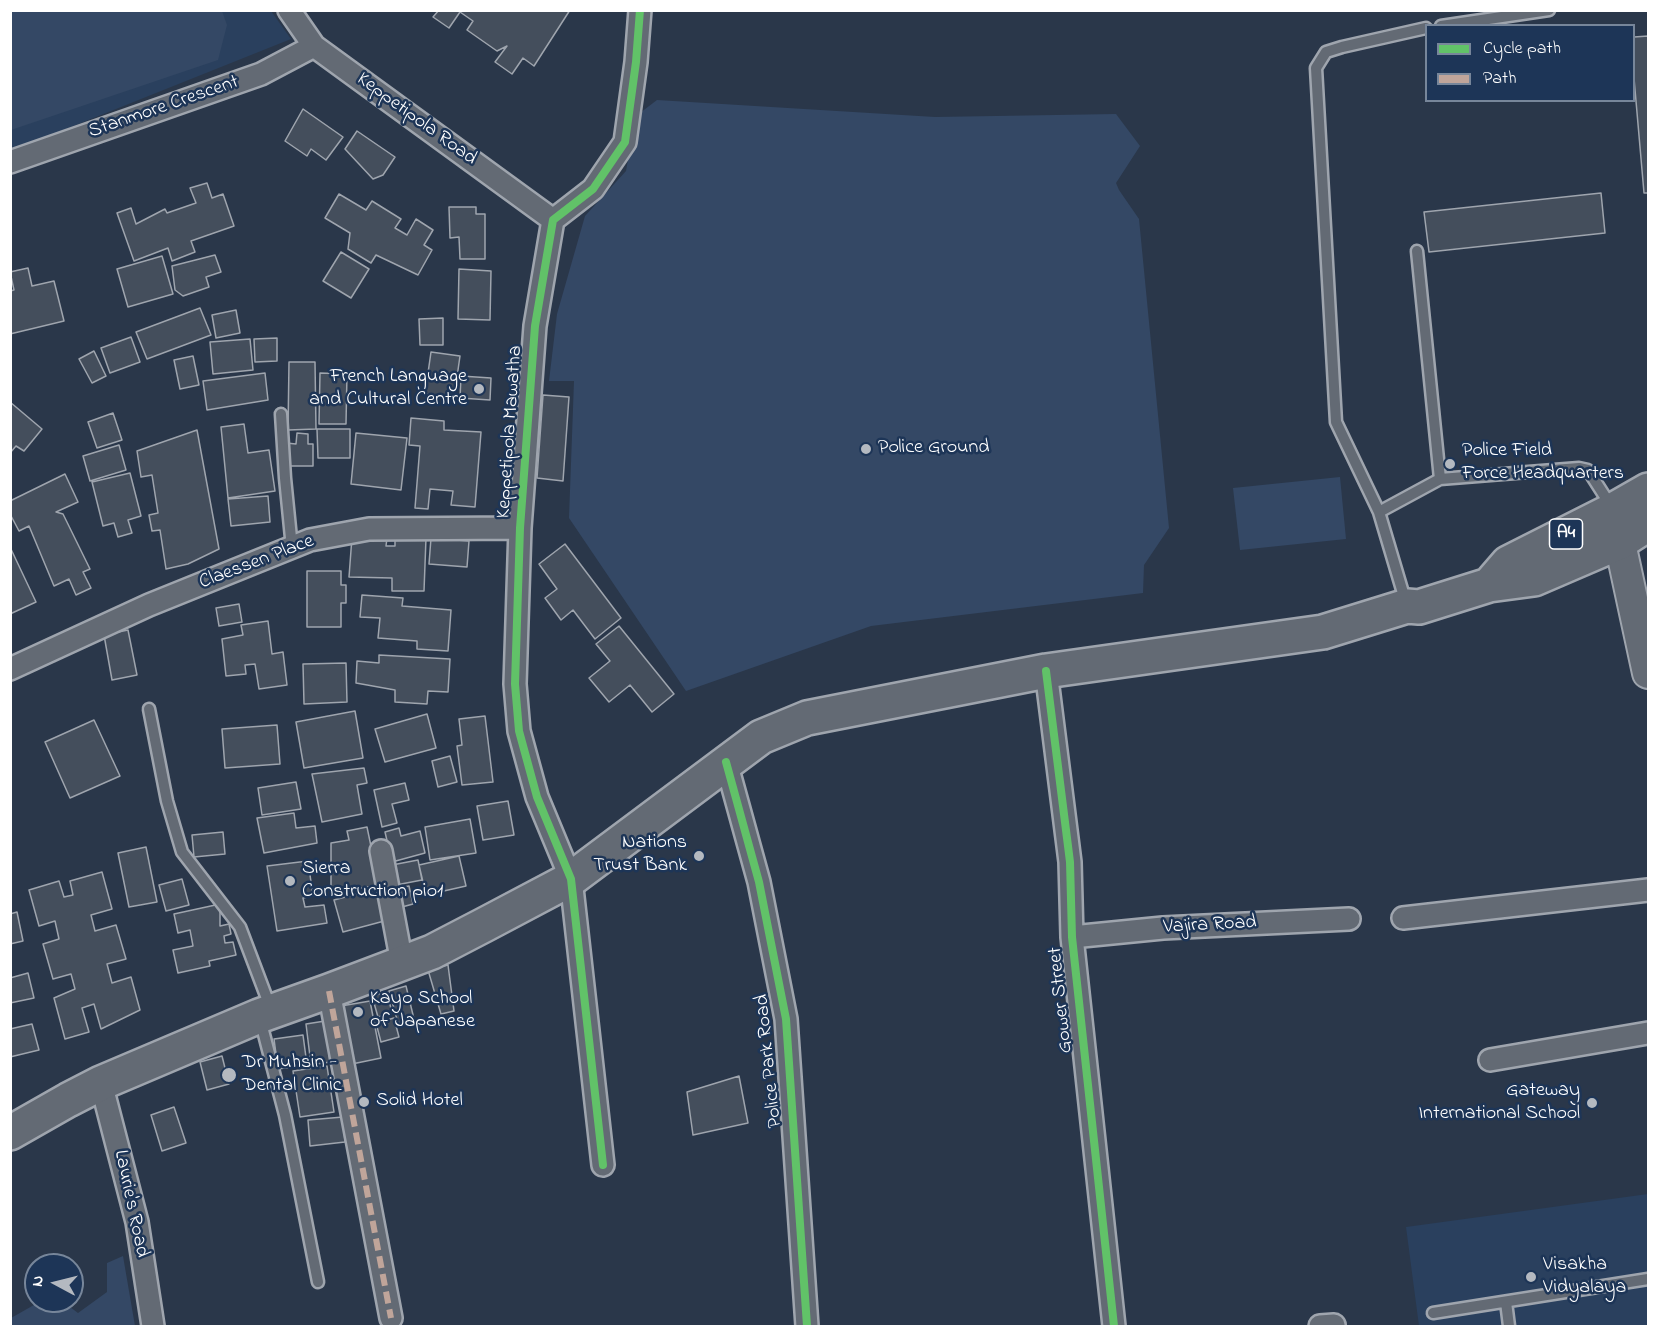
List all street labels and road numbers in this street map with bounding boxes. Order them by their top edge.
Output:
street label: Keppetipola Road [351,68,481,172]
street label: Stanmore Crescent [86,71,242,145]
street label: Keppetipola Mawatha [493,345,529,519]
road number: A4 [1550,519,1582,549]
street label: Claessen Place [196,530,318,596]
street label: Vajira Road [1163,912,1257,940]
street label: Gower Street [1044,946,1080,1054]
street label: Police Park Road [751,993,789,1129]
street label: Laurie's Road [107,1148,153,1260]

